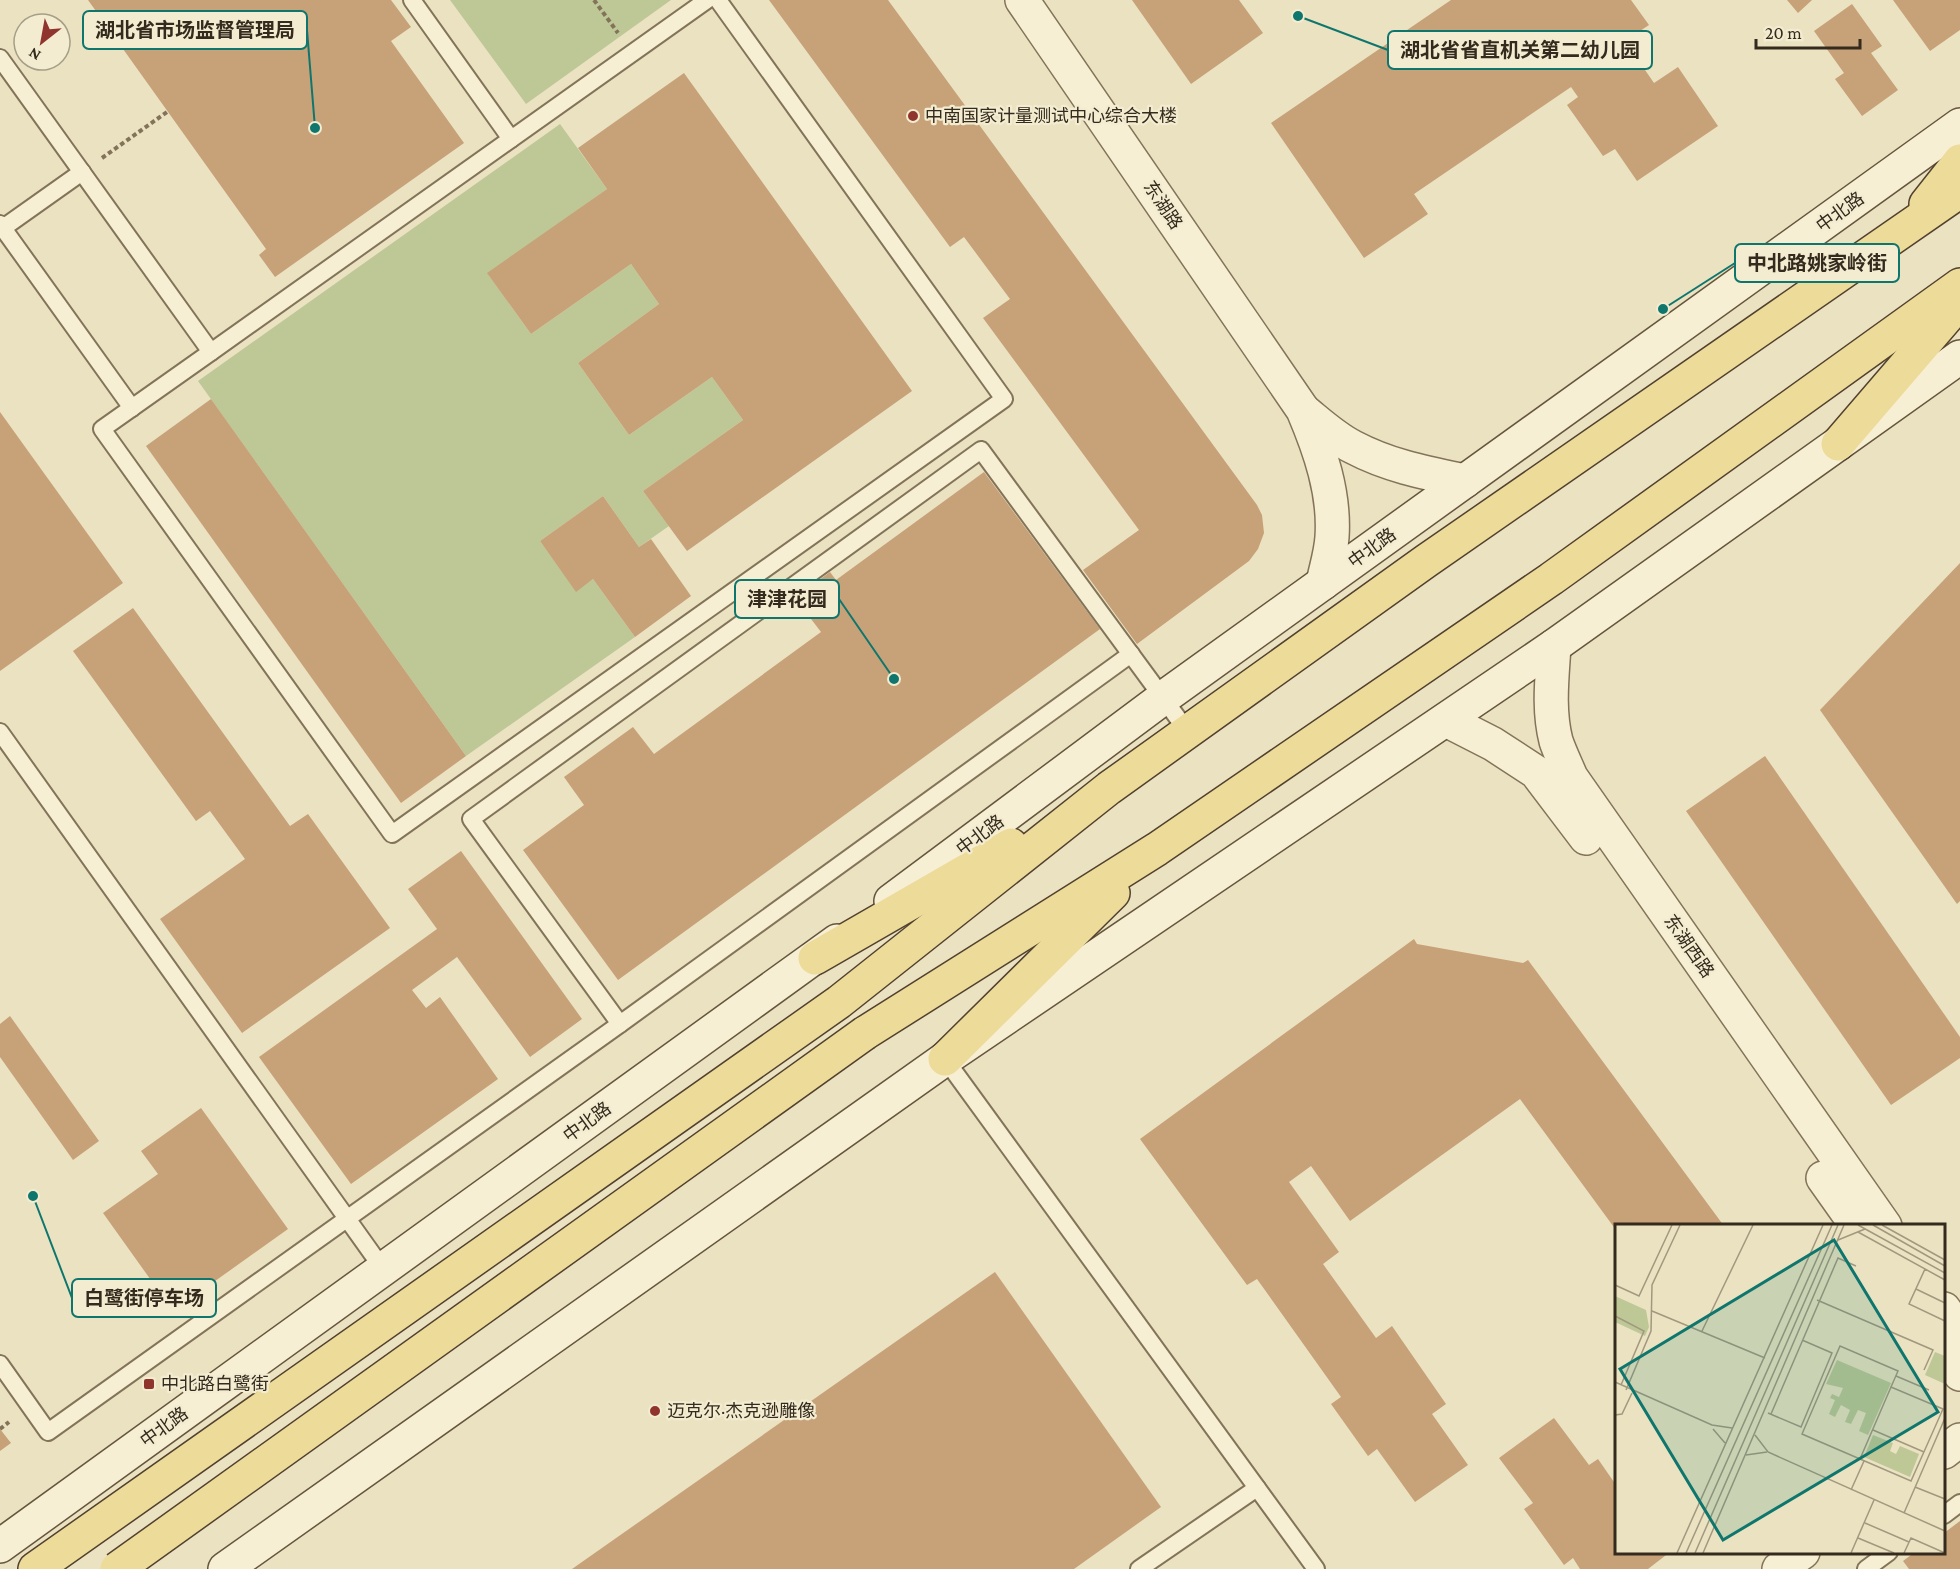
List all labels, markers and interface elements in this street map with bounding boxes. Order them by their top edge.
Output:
callout: 湖北省市场监督管理局 [83,11,307,49]
north arrow [12,12,72,72]
scale bar [1756,12,1860,50]
text: 湖北省市场监督管理局 [95,19,295,41]
text: 20 m [1765,23,1802,43]
callout: 湖北省省直机关第二幼儿园 [1388,31,1652,69]
text: 湖北省省直机关第二幼儿园 [1400,39,1640,61]
text: N [25,44,44,65]
place label: 中南国家计量测试中心综合大楼 [925,106,1177,126]
marker: 中南国家计量测试中心综合大楼 [906,109,920,123]
street label: 东湖路 [1140,177,1186,233]
street label: 中北路 [1812,188,1868,236]
callout: 中北路姚家岭街 [1735,244,1899,282]
text: 中北路姚家岭街 [1747,252,1887,274]
street label: 中北路 [1344,524,1400,572]
callout: 津津花园 [735,580,839,618]
text: 津津花园 [747,588,827,610]
street label: 中北路 [952,811,1008,859]
street label: 东湖西路 [1660,911,1718,981]
street label: 中北路 [559,1098,615,1146]
inset map [1615,1224,1945,1554]
callout: 白鹭街停车场 [72,1279,216,1317]
text: 白鹭街停车场 [84,1287,204,1309]
place label: 中北路白鹭街 [161,1374,269,1394]
marker: 中北路白鹭街 [142,1377,156,1391]
place label: 迈克尔·杰克逊雕像 [667,1401,815,1421]
street label: 中北路 [136,1403,192,1451]
marker: 迈克尔·杰克逊雕像 [648,1404,662,1418]

